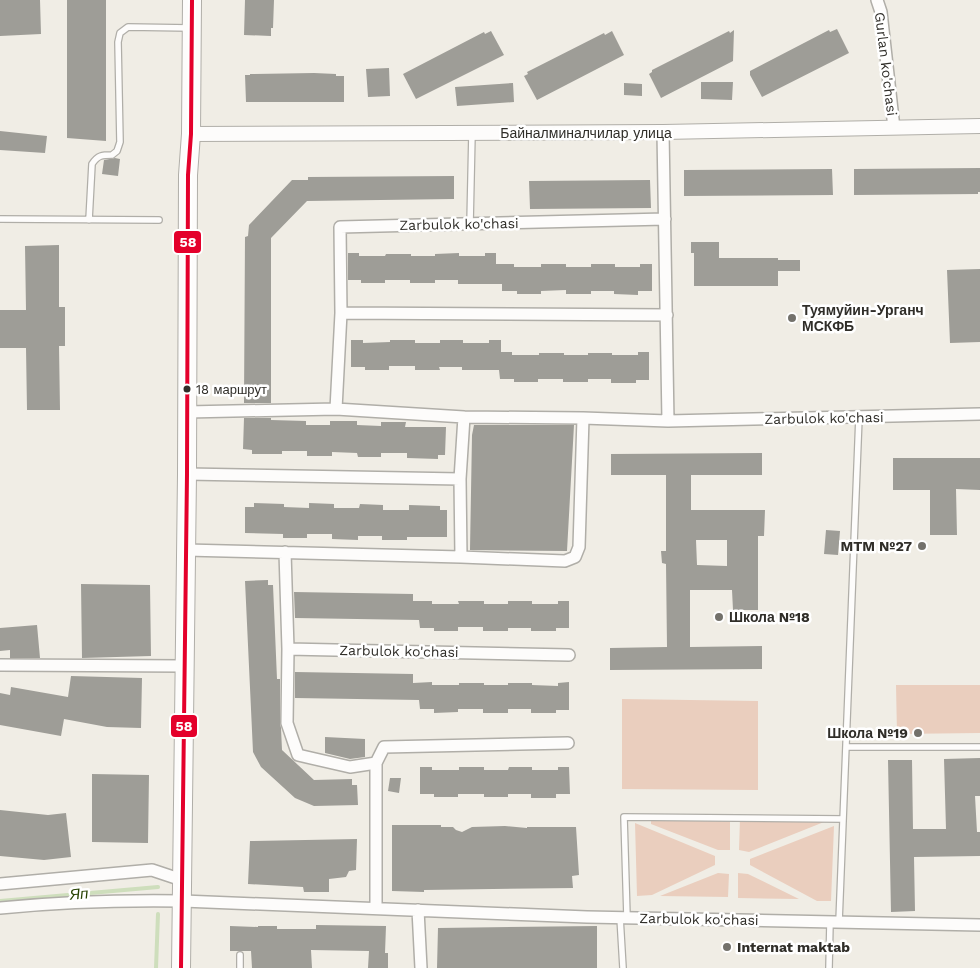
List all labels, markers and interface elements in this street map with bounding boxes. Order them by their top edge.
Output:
street label: Gurlan ko'chasi [872,11,900,117]
street label: Байналминалчилар улица [500,125,672,141]
street label: Zarbulok ko'chasi [399,215,519,233]
line badge: 58 [173,230,202,254]
text: 58 [180,234,197,250]
place label: Туямуйин-Урганч МСКФБ [802,302,924,334]
marker: Туямуйин-Урганч МСКФБ [786,312,798,324]
place label: 18 маршрут [196,382,267,397]
marker: 18 маршрут [182,384,192,394]
street label: Zarbulok ko'chasi [764,409,884,427]
place label: MTM №27 [840,538,912,554]
marker: MTM №27 [916,540,928,552]
place label: Школа №18 [729,609,810,625]
marker: Школа №18 [713,611,725,623]
street label: Zarbulok ko'chasi [339,642,459,660]
line badge: 58 [170,714,198,738]
text: 58 [176,718,193,734]
place label: Школа №19 [827,725,908,741]
marker: Школа №19 [912,727,924,739]
water label: Яп [68,884,89,904]
street label: Zarbulok ko'chasi [639,910,759,928]
place label: Internat maktab [737,939,850,955]
marker: Internat maktab [721,941,733,953]

